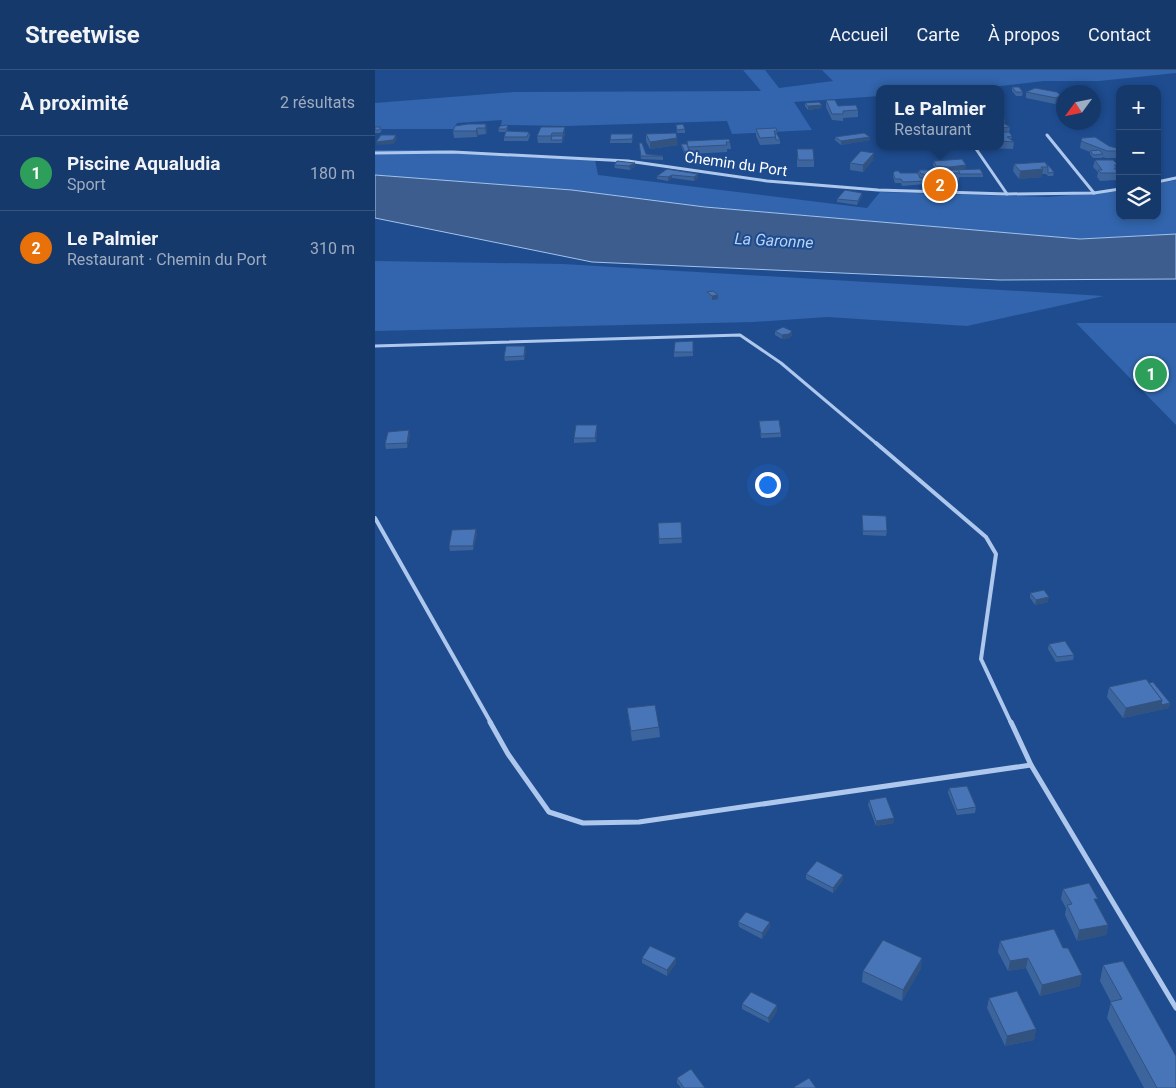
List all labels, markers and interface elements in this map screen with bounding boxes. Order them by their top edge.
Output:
text: Streetwise [25,21,140,49]
text: Accueil [830,24,888,45]
text: Carte [916,24,960,45]
text: À propos [988,24,1060,45]
text: Contact [1088,24,1151,45]
popup [876,85,1004,150]
north arrow [1056,85,1101,130]
map controls [1116,85,1161,220]
button: + [1116,85,1161,130]
text: À proximité [20,91,129,115]
text: 2 résultats [280,93,355,112]
text: Le Palmier [894,97,986,120]
text: Restaurant [894,120,972,139]
button: − [1116,130,1161,175]
street label: Chemin du Port [683,148,789,180]
text: Piscine Aqualudia [67,152,220,175]
text: 1 [31,164,41,183]
text: 180 m [310,164,355,183]
pin: 2 [924,166,956,204]
text: Sport [67,175,106,194]
button: layers [1116,175,1161,220]
text: Le Palmier [67,227,158,250]
water label: La Garonne [734,229,814,252]
text: 2 [31,239,41,258]
text: 310 m [310,239,355,258]
text: Restaurant · Chemin du Port [67,250,267,269]
pin: 1 [1135,355,1167,393]
your location [755,472,781,498]

